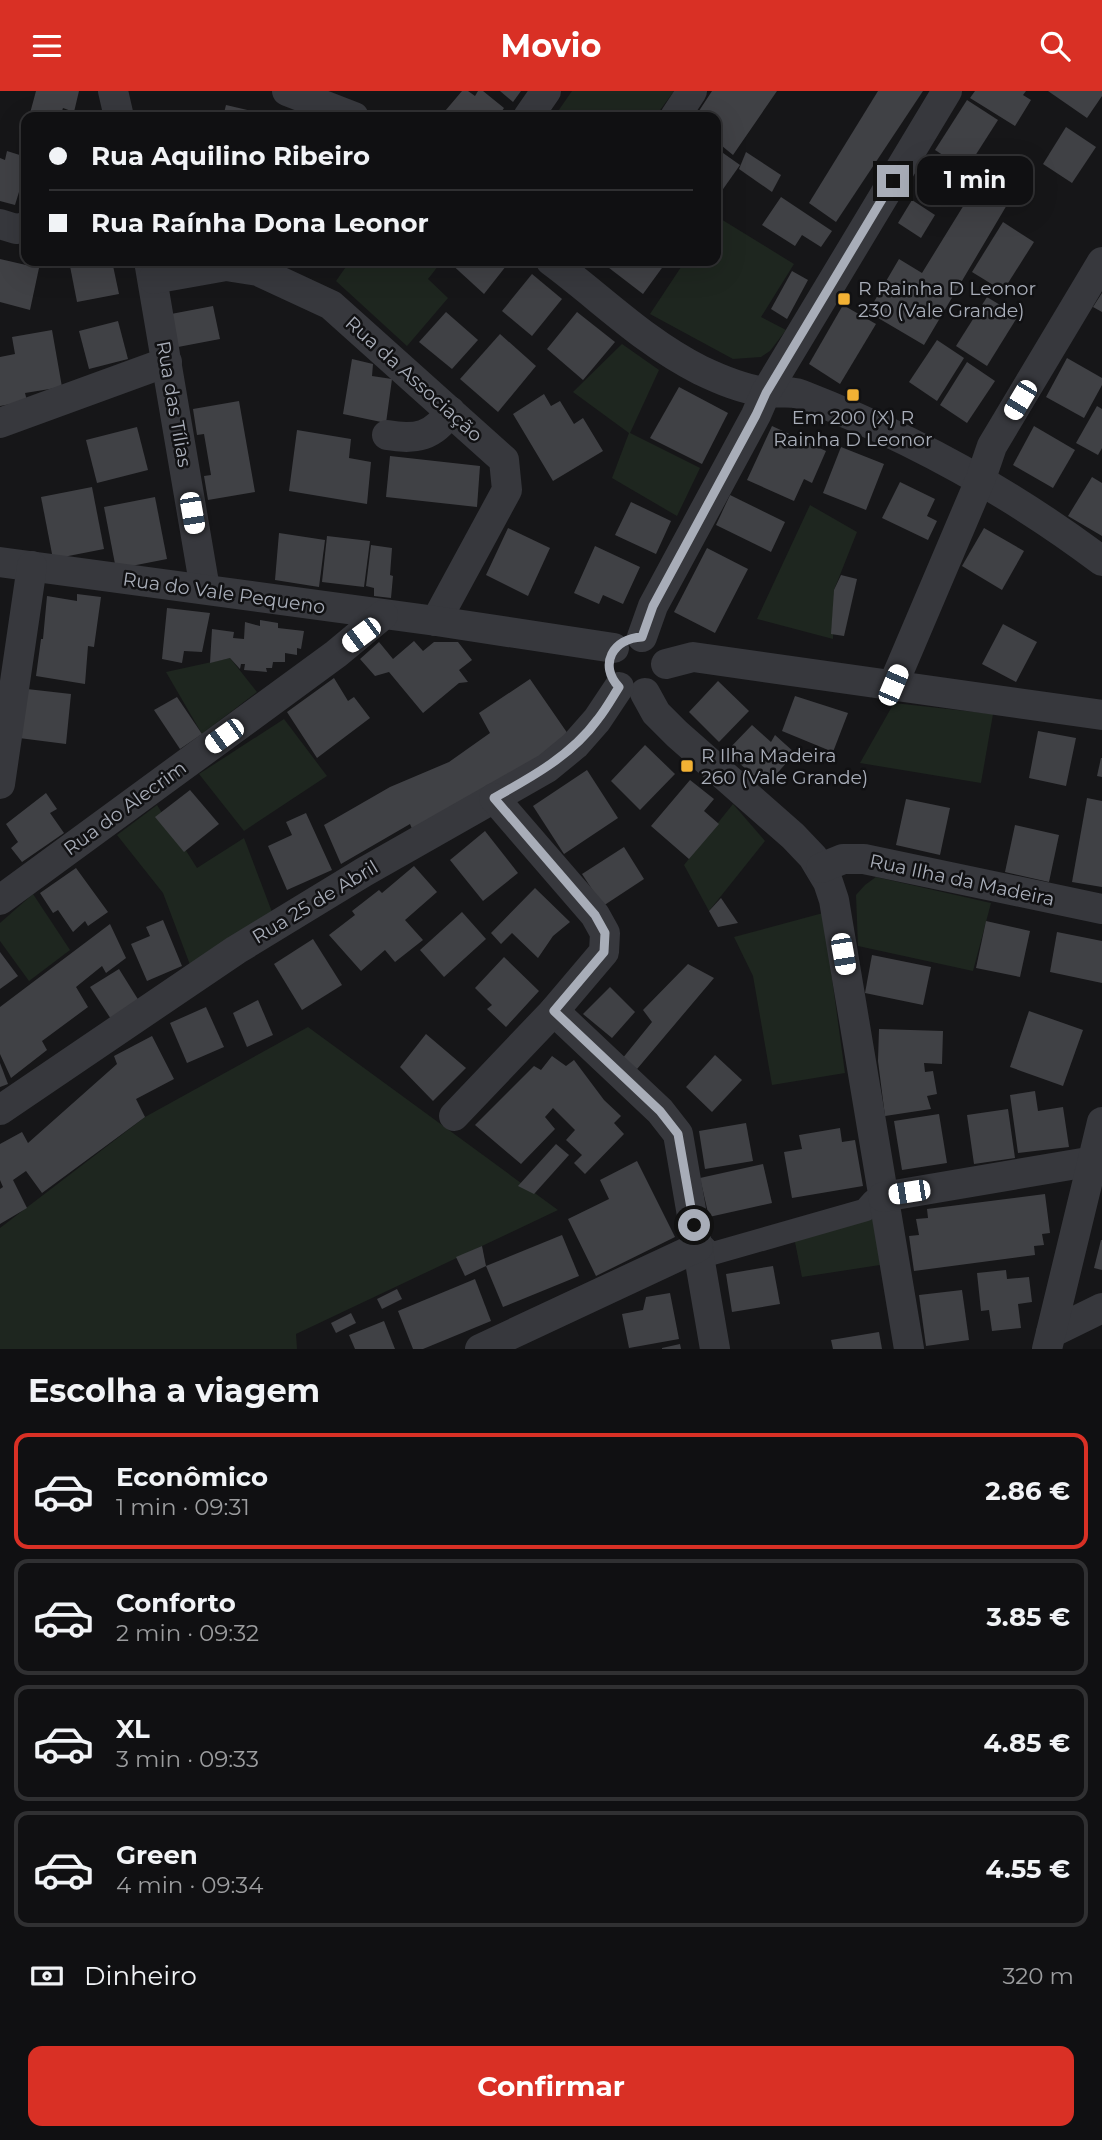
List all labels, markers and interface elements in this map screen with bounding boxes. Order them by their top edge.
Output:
text: Movio [501,26,601,65]
icon: menu [28,27,66,65]
icon: search [1036,27,1074,65]
text: Rua Aquilino Ribeiro [91,140,370,172]
callout: 1 min [917,157,1033,205]
route end [877,165,909,197]
text: 1 min [944,166,1006,194]
text: Rua Raínha Dona Leonor [91,207,429,239]
place label: R Rainha D Leonor 230 (Vale Grande) [858,277,1036,322]
marker: R Rainha D Leonor 230 (Vale Grande) [836,291,852,307]
street label: Rua da Associação [341,311,487,447]
street label: Rua das Tílias [152,339,196,469]
car [1001,377,1040,423]
marker: Em 200 (X) R Rainha D Leonor [845,387,861,403]
place label: Em 200 (X) R Rainha D Leonor [773,406,933,451]
car [179,490,206,536]
street label: Rua do Vale Pequeno [121,567,327,619]
car [338,614,385,656]
car [876,662,911,708]
car [201,715,248,757]
place label: R Ilha Madeira 260 (Vale Grande) [701,744,868,789]
street label: Rua do Alecrim [59,756,191,860]
marker: R Ilha Madeira 260 (Vale Grande) [679,758,695,774]
street label: Rua Ilha da Madeira [867,849,1057,911]
street label: Rua 25 de Abril [248,855,382,949]
car [830,931,857,977]
car [887,1178,932,1206]
route start [678,1209,710,1241]
text: Escolha a viagem [28,1371,320,1410]
icon: car [32,1460,95,1523]
text: Econômico [116,1461,268,1493]
text: 2.86 € [985,1475,1070,1507]
text: 1 min · 09:31 [116,1493,250,1521]
icon: car [32,1586,95,1649]
text: Conforto [116,1587,236,1619]
text: 3.85 € [986,1601,1070,1633]
text: 2 min · 09:32 [116,1619,259,1647]
icon: car [32,1712,95,1775]
text: XL [116,1713,150,1745]
text: 4.85 € [983,1727,1070,1759]
text: 3 min · 09:33 [116,1745,259,1773]
icon: car [32,1838,95,1901]
text: Green [116,1839,198,1871]
text: 4.55 € [985,1853,1070,1885]
text: 4 min · 09:34 [116,1871,264,1899]
icon: cash [28,1957,66,1995]
text: Dinheiro [84,1960,197,1992]
text: 320 m [1002,1962,1074,1990]
button: Confirmar [28,2046,1074,2126]

